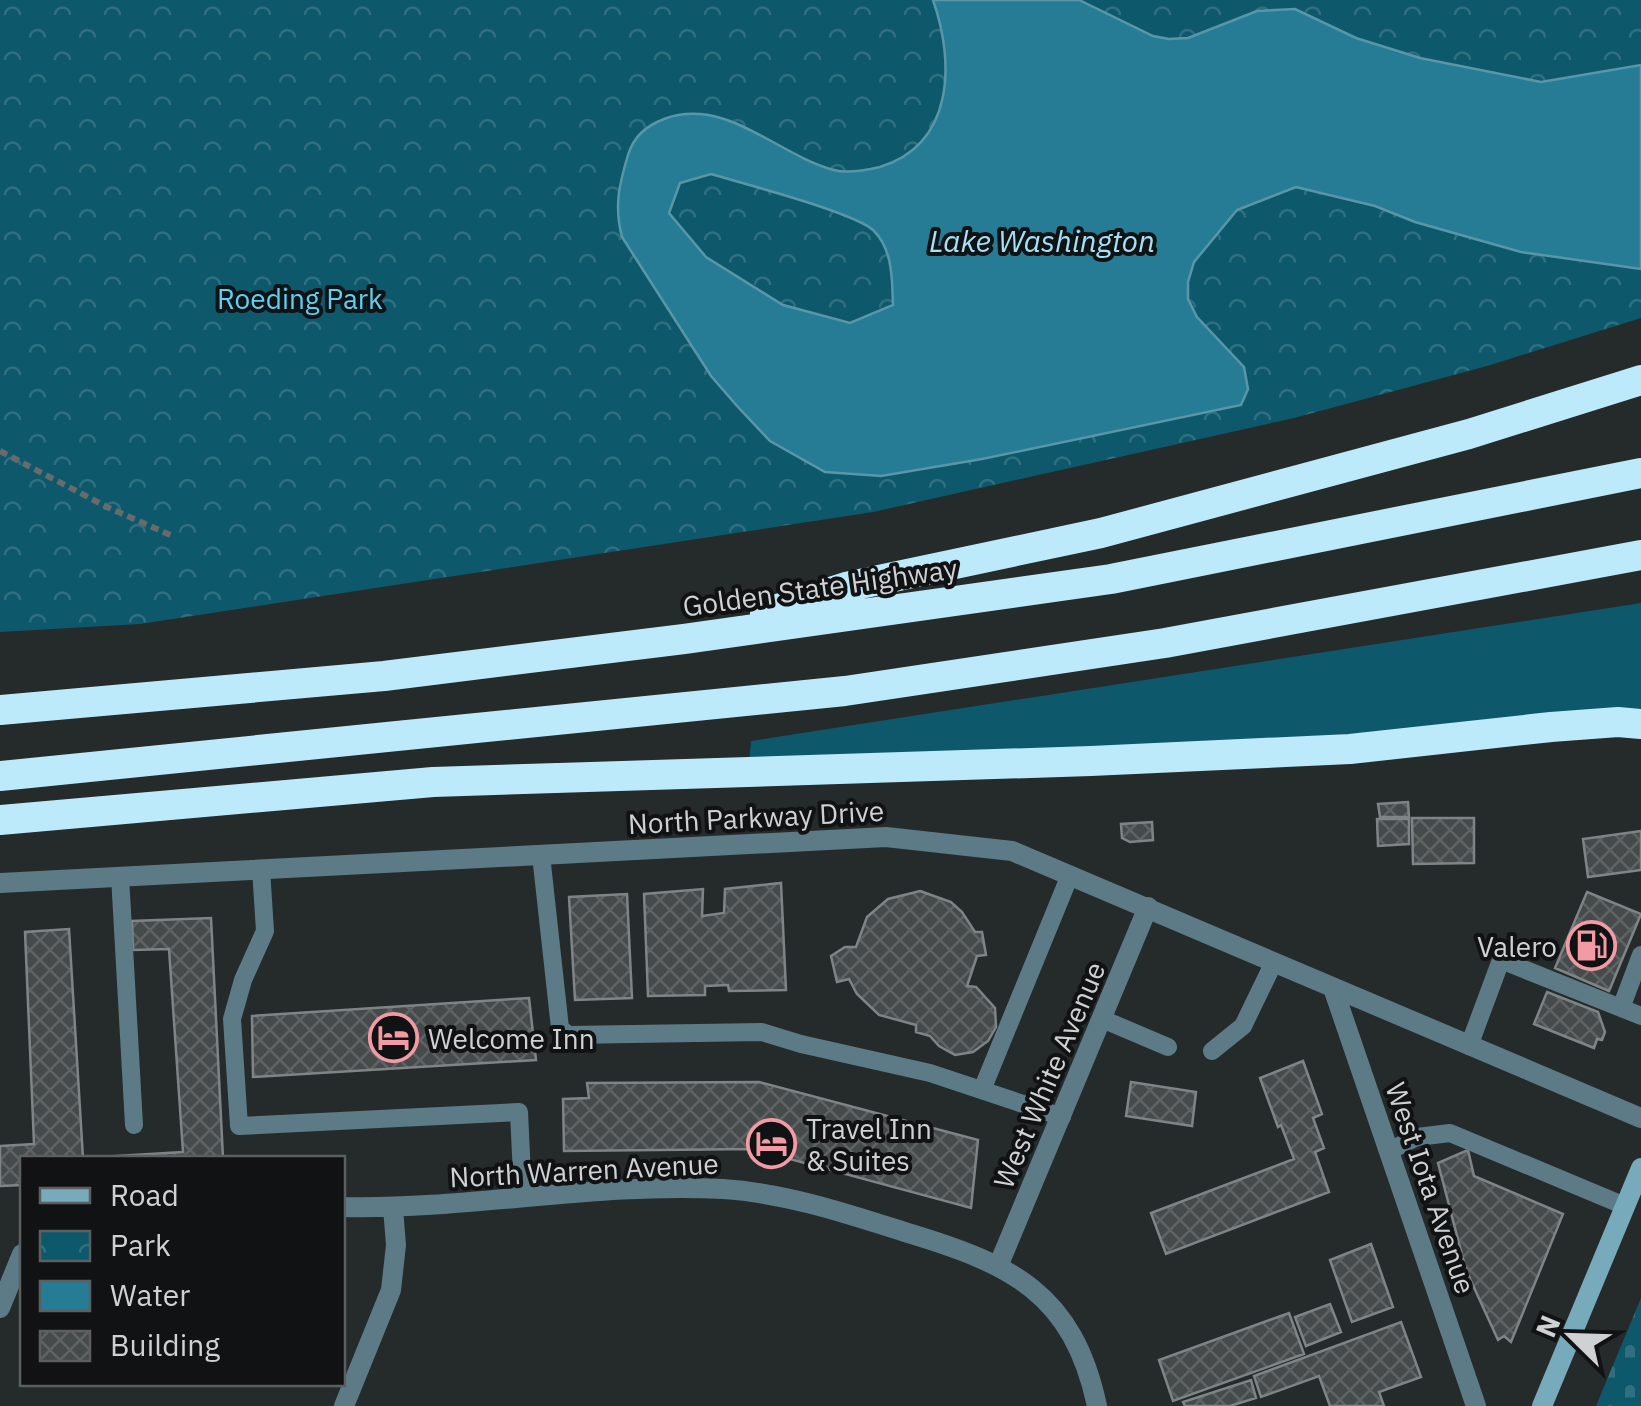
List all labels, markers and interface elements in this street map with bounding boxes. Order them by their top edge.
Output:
water label: Lake Washington [929,221,1155,260]
park label: Roeding Park [217,280,383,317]
street label: Golden State Highway [680,549,960,625]
street label: North Parkway Drive [627,792,885,842]
fuel station icon: Valero [1566,920,1618,972]
place label: Valero [1477,928,1557,965]
street label: West White Avenue [985,956,1113,1194]
hotel icon: Welcome Inn [367,1012,419,1064]
place label: Welcome Inn [428,1020,595,1057]
street label: West Iota Avenue [1377,1077,1485,1299]
place label: Travel Inn & Suites [806,1110,932,1179]
hotel icon: Travel Inn & Suites [745,1118,797,1170]
street label: North Warren Avenue [448,1144,720,1196]
legend [20,1156,345,1386]
text: Road [110,1175,179,1214]
text: Park [110,1225,171,1264]
text: Water [110,1275,190,1314]
north arrow [1521,1286,1621,1386]
text: N [1527,1309,1569,1343]
text: Building [110,1325,220,1364]

